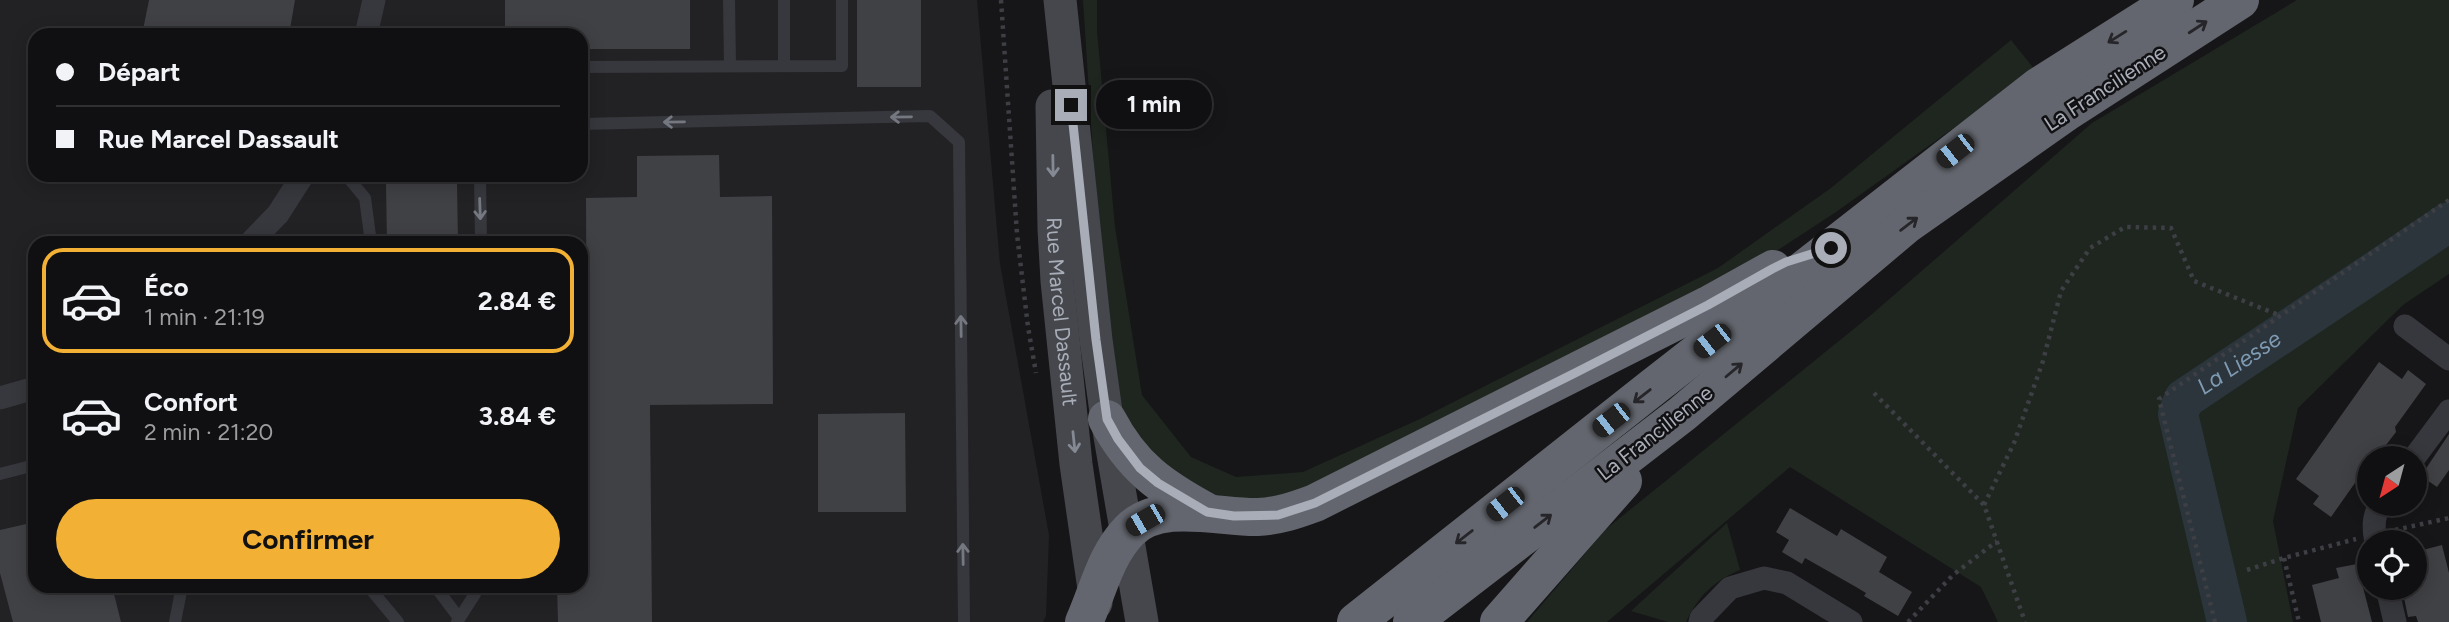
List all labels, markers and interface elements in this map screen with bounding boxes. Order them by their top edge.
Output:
one-way arrow [2188,20,2207,34]
one-way arrow [2108,30,2128,44]
street label: La Francilienne [2039,39,2170,136]
text: Départ [98,56,180,88]
callout: 1 min [1096,80,1211,130]
route end [1055,89,1087,121]
text: 1 min [1127,90,1181,118]
one-way arrow [890,110,913,124]
one-way arrow [662,115,685,129]
text: Rue Marcel Dassault [98,123,339,155]
car [1932,130,1979,172]
one-way arrow [1046,154,1060,177]
one-way arrow [474,197,487,220]
one-way arrow [1899,216,1917,231]
street label: Rue Marcel Dassault [1042,217,1083,407]
route start [1815,232,1847,264]
icon: car [60,269,123,332]
text: Éco [144,271,189,303]
text: 2.84 € [478,285,556,317]
text: 1 min · 21:19 [144,303,265,331]
one-way arrow [954,315,968,338]
car [1689,320,1736,362]
water label: La Liesse [2192,324,2287,400]
one-way arrow [1725,362,1743,378]
street label: La Francilienne [1592,380,1717,485]
icon: car [60,384,123,447]
text: Confort [144,386,238,418]
one-way arrow [1633,388,1651,403]
car [1588,399,1635,441]
text: 3.84 € [478,400,556,432]
text: 2 min · 21:20 [144,418,273,446]
one-way arrow [1068,430,1081,452]
north arrow [2357,446,2427,516]
map controls [2357,446,2427,600]
car [1482,483,1529,525]
button: Confirmer [56,499,560,579]
car [1122,500,1169,540]
one-way arrow [1534,513,1552,528]
one-way arrow [1455,529,1473,545]
button: locate [2357,530,2427,600]
one-way arrow [956,543,970,566]

